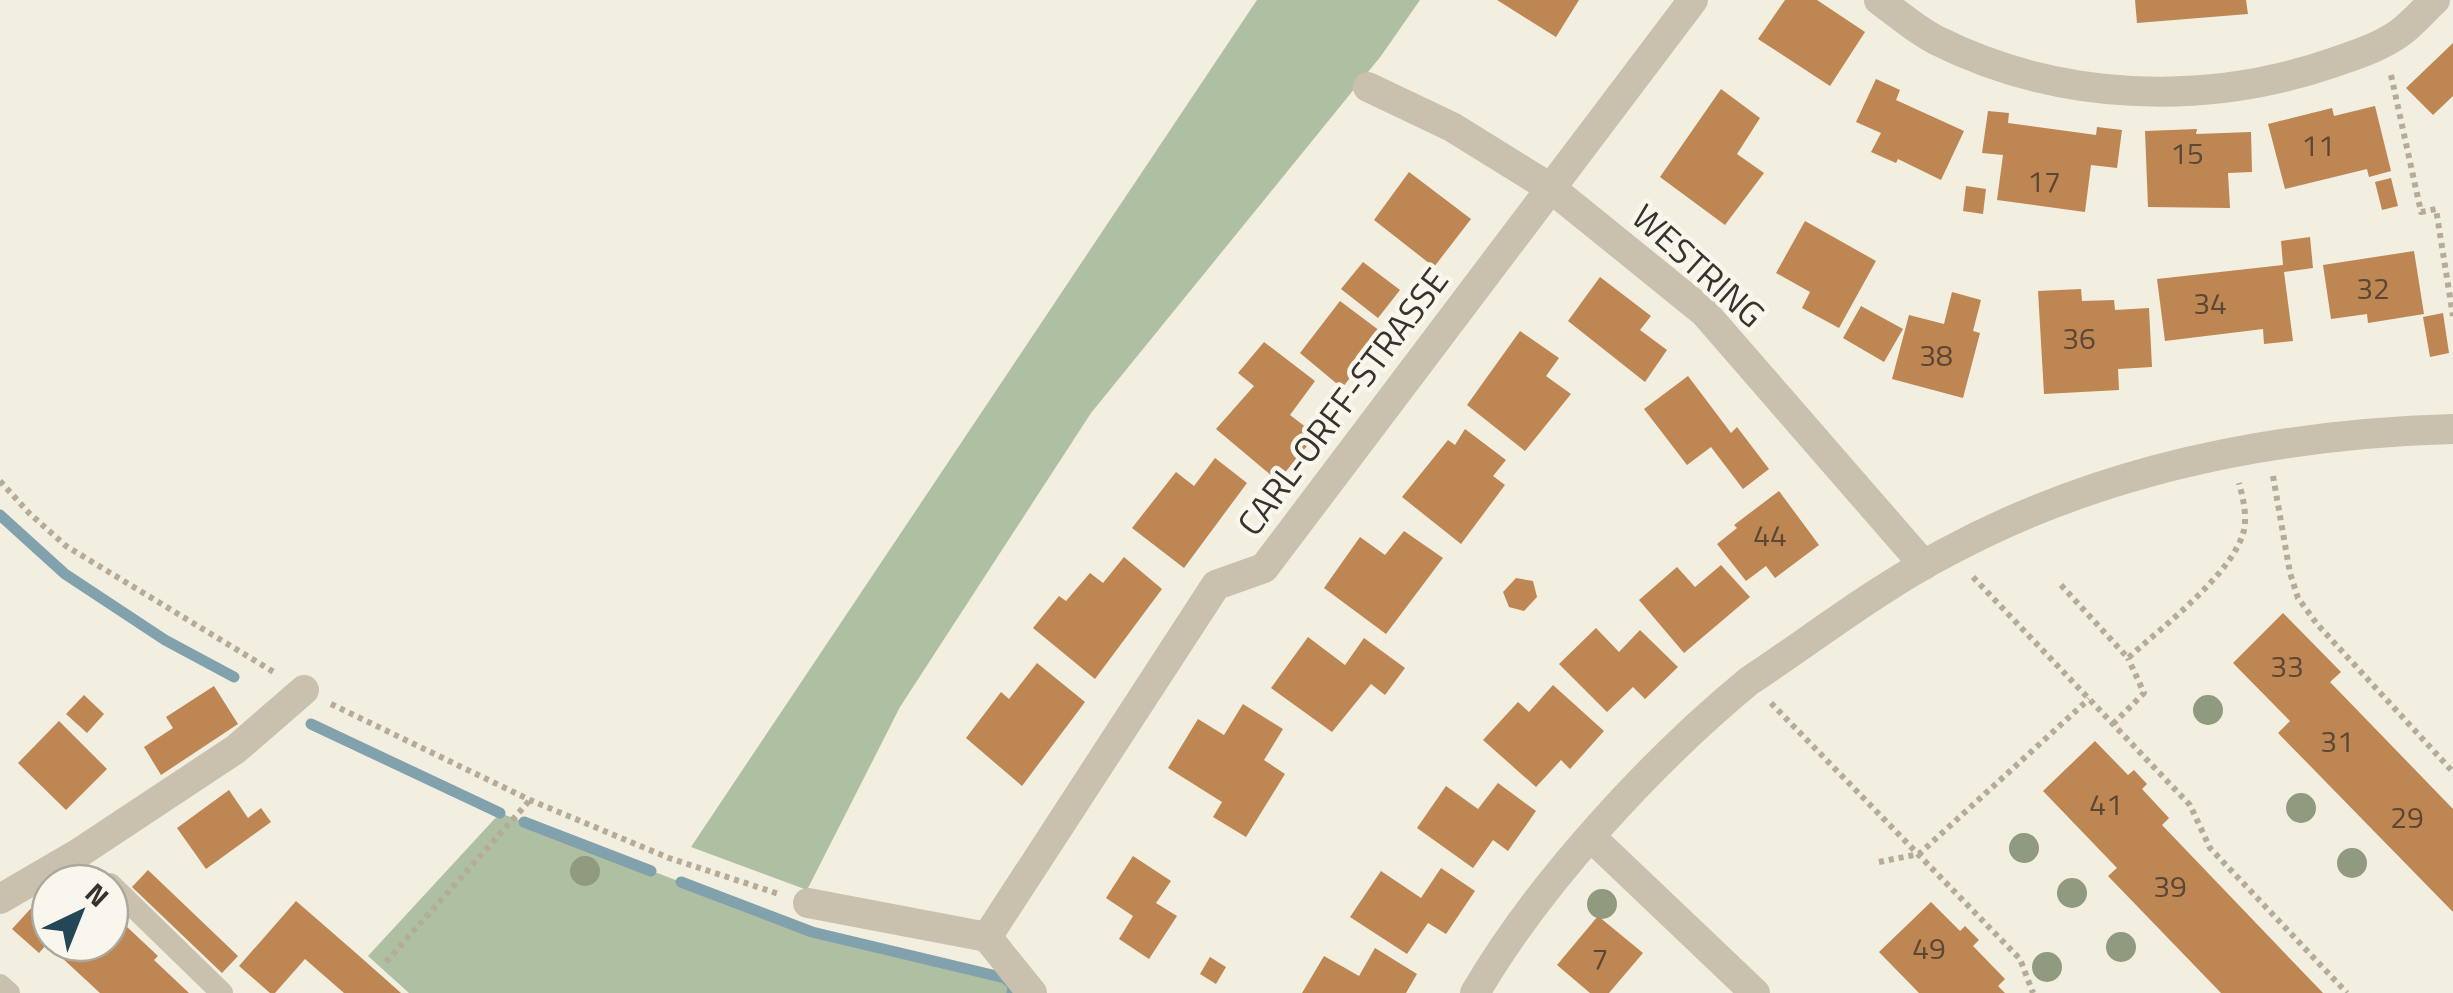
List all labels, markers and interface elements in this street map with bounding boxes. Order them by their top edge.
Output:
house number: 11 [2301,122,2335,168]
house number: 15 [2170,130,2204,176]
house number: 17 [2027,158,2061,204]
street label: WESTRING [1620,191,1777,340]
street label: CARL-ORFF-STRASSE [1223,256,1461,547]
house number: 32 [2356,265,2390,311]
house number: 34 [2193,280,2227,326]
house number: 36 [2062,315,2096,361]
house number: 38 [1919,332,1953,378]
house number: 44 [1753,512,1787,558]
house number: 33 [2270,643,2304,689]
house number: 31 [2320,718,2354,764]
house number: 41 [2089,781,2123,827]
house number: 29 [2390,794,2424,840]
north arrow [30,863,130,963]
house number: 39 [2153,863,2187,909]
text: N [76,872,119,917]
house number: 49 [1912,925,1946,971]
house number: 7 [1592,935,1608,981]

